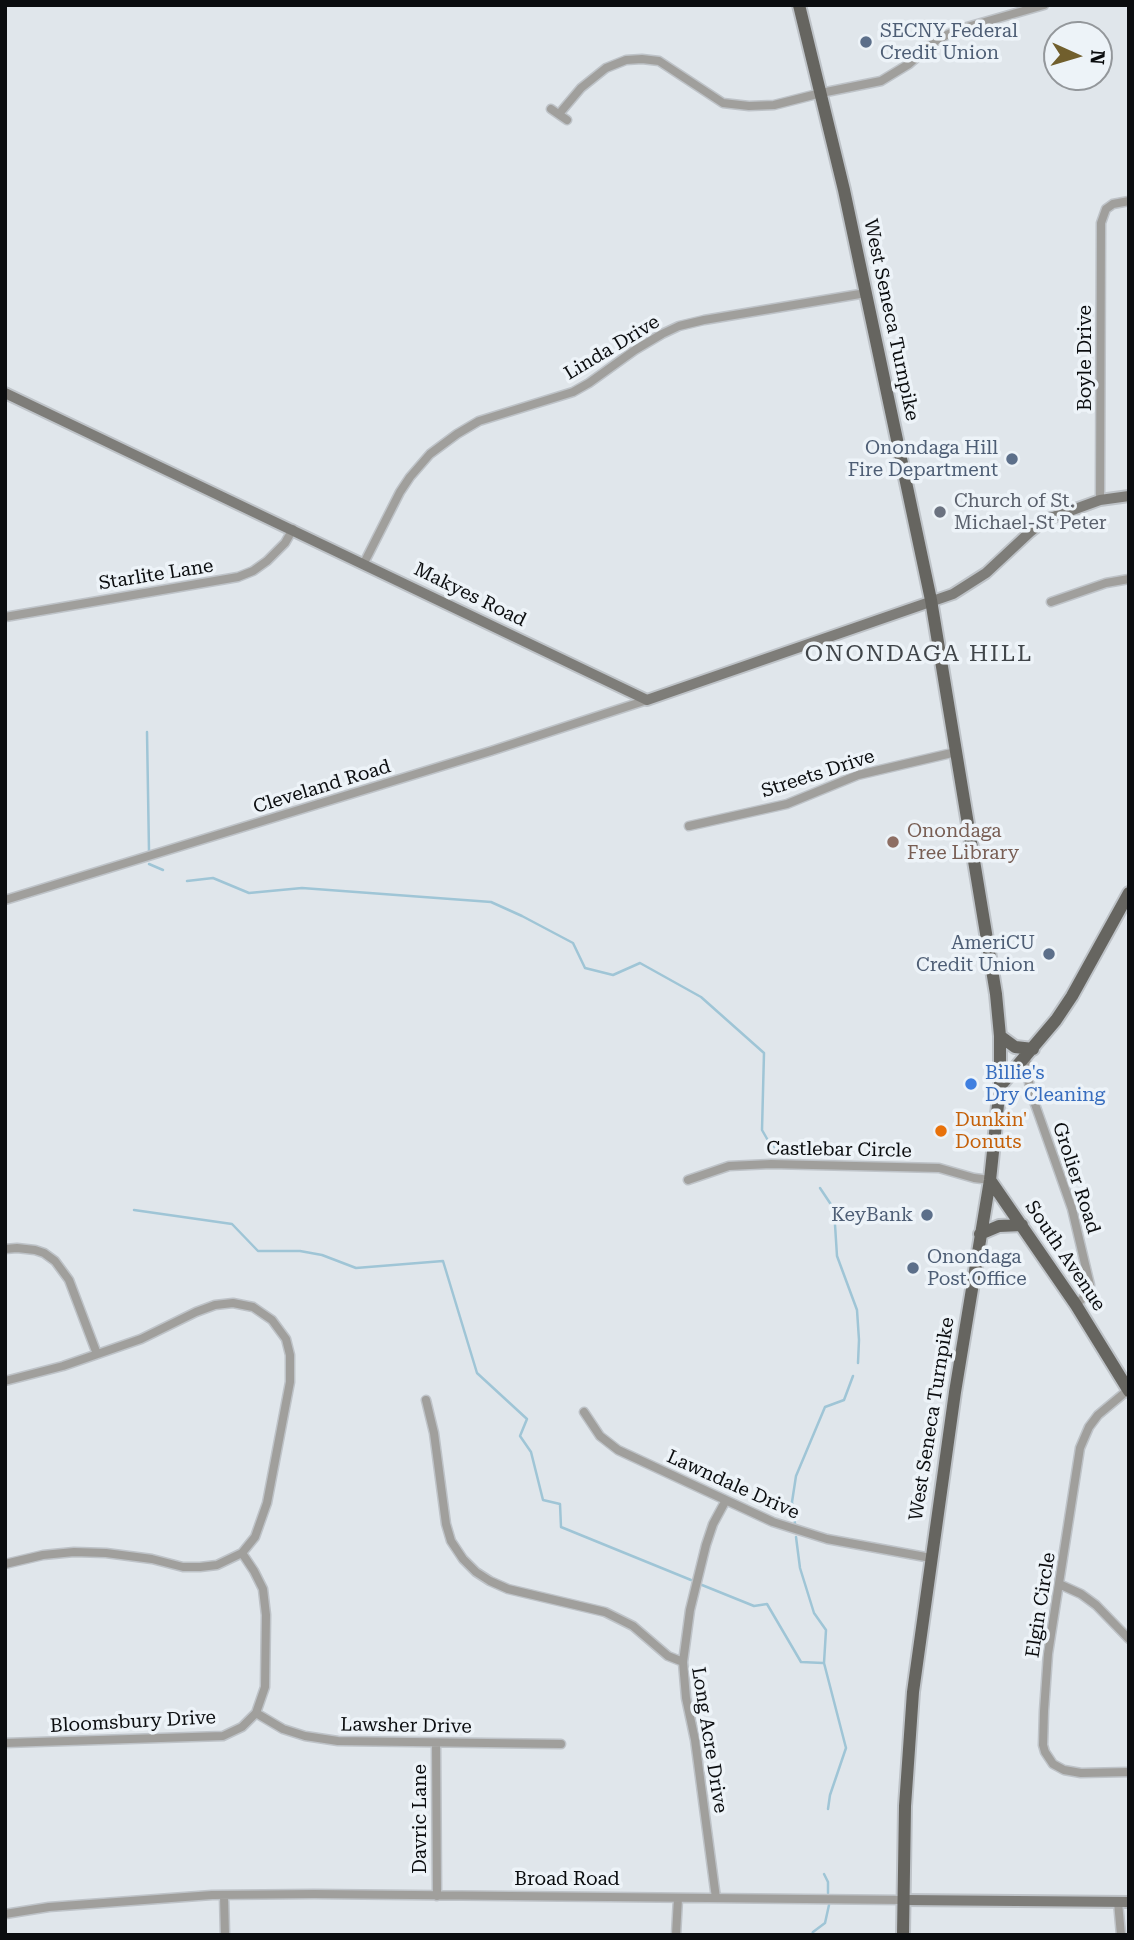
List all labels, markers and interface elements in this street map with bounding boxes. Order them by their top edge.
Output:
place label: SECNY Federal Credit Union [880,20,1018,64]
north arrow [1043,21,1113,91]
marker: SECNY Federal Credit Union [858,34,874,50]
text: N [1085,49,1109,65]
street label: West Seneca Turnpike [858,217,924,423]
street label: Boyle Drive [1074,305,1096,411]
street label: Linda Drive [560,311,664,385]
place label: Onondaga Hill Fire Department [848,437,998,481]
marker: Onondaga Hill Fire Department [1004,451,1020,467]
place label: Church of St. Michael-St Peter [954,490,1107,534]
marker: Church of St. Michael-St Peter [932,504,948,520]
street label: Starlite Lane [97,555,215,595]
street label: Makyes Road [410,558,530,632]
district label: ONONDAGA HILL [806,640,1032,668]
street label: Streets Drive [758,745,878,803]
street label: Cleveland Road [250,755,394,819]
place label: Onondaga Free Library [907,820,1019,864]
marker: Onondaga Free Library [885,834,901,850]
place label: AmeriCU Credit Union [916,932,1035,976]
marker: AmeriCU Credit Union [1041,946,1057,962]
place label: Billie's Dry Cleaning [985,1062,1105,1106]
marker: Billie's Dry Cleaning [963,1076,979,1092]
place label: Dunkin' Donuts [955,1109,1027,1153]
street label: Grolier Road [1047,1119,1105,1237]
marker: Dunkin' Donuts [933,1123,949,1139]
street label: Castlebar Circle [766,1137,912,1163]
street label: South Avenue [1020,1197,1110,1315]
place label: KeyBank [831,1204,913,1226]
marker: KeyBank [919,1207,935,1223]
place label: Onondaga Post Office [927,1246,1027,1290]
marker: Onondaga Post Office [905,1260,921,1276]
street label: West Seneca Turnpike [905,1316,959,1522]
street label: Lawndale Drive [663,1445,803,1525]
street label: Elgin Circle [1021,1551,1061,1659]
street label: Long Acre Drive [686,1665,732,1815]
street label: Bloomsbury Drive [49,1706,217,1738]
street label: Lawsher Drive [340,1713,472,1739]
street label: Davric Lane [409,1764,431,1874]
street label: Broad Road [514,1868,620,1890]

